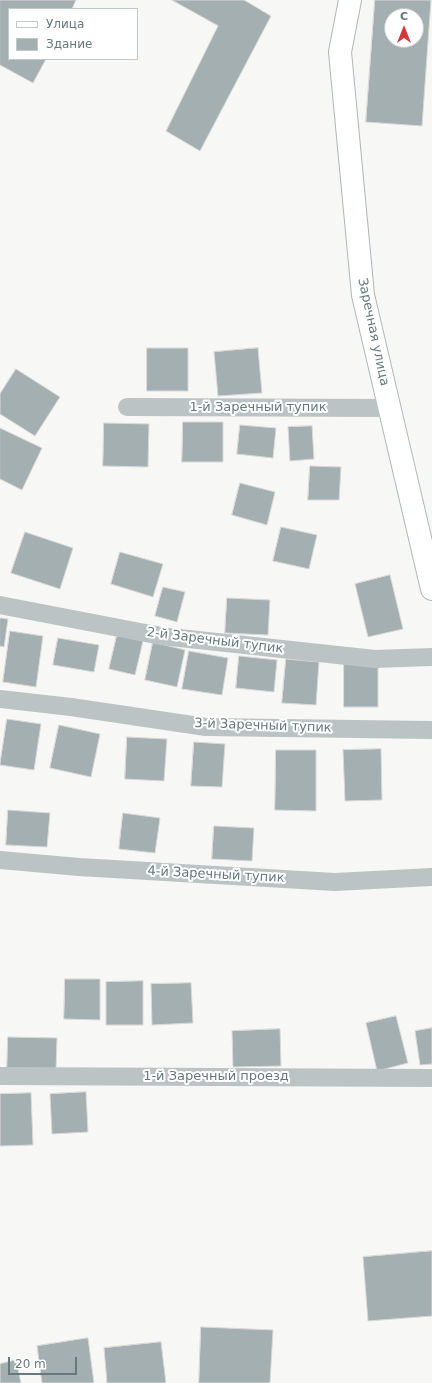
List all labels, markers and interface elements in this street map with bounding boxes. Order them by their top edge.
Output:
legend [8,8,138,60]
north arrow [384,8,424,48]
text: С [400,10,408,23]
text: Улица [46,17,84,31]
text: Здание [46,37,92,51]
street label: Заречная улица [354,277,392,387]
street label: 1-й Заречный тупик [189,400,327,416]
street label: 2-й Заречный тупик [146,625,284,657]
street label: 3-й Заречный тупик [194,716,332,736]
street label: 4-й Заречный тупик [147,864,285,886]
street label: 1-й Заречный проезд [143,1069,289,1085]
scale bar [10,1349,79,1375]
text: 20 m [15,1357,46,1371]

